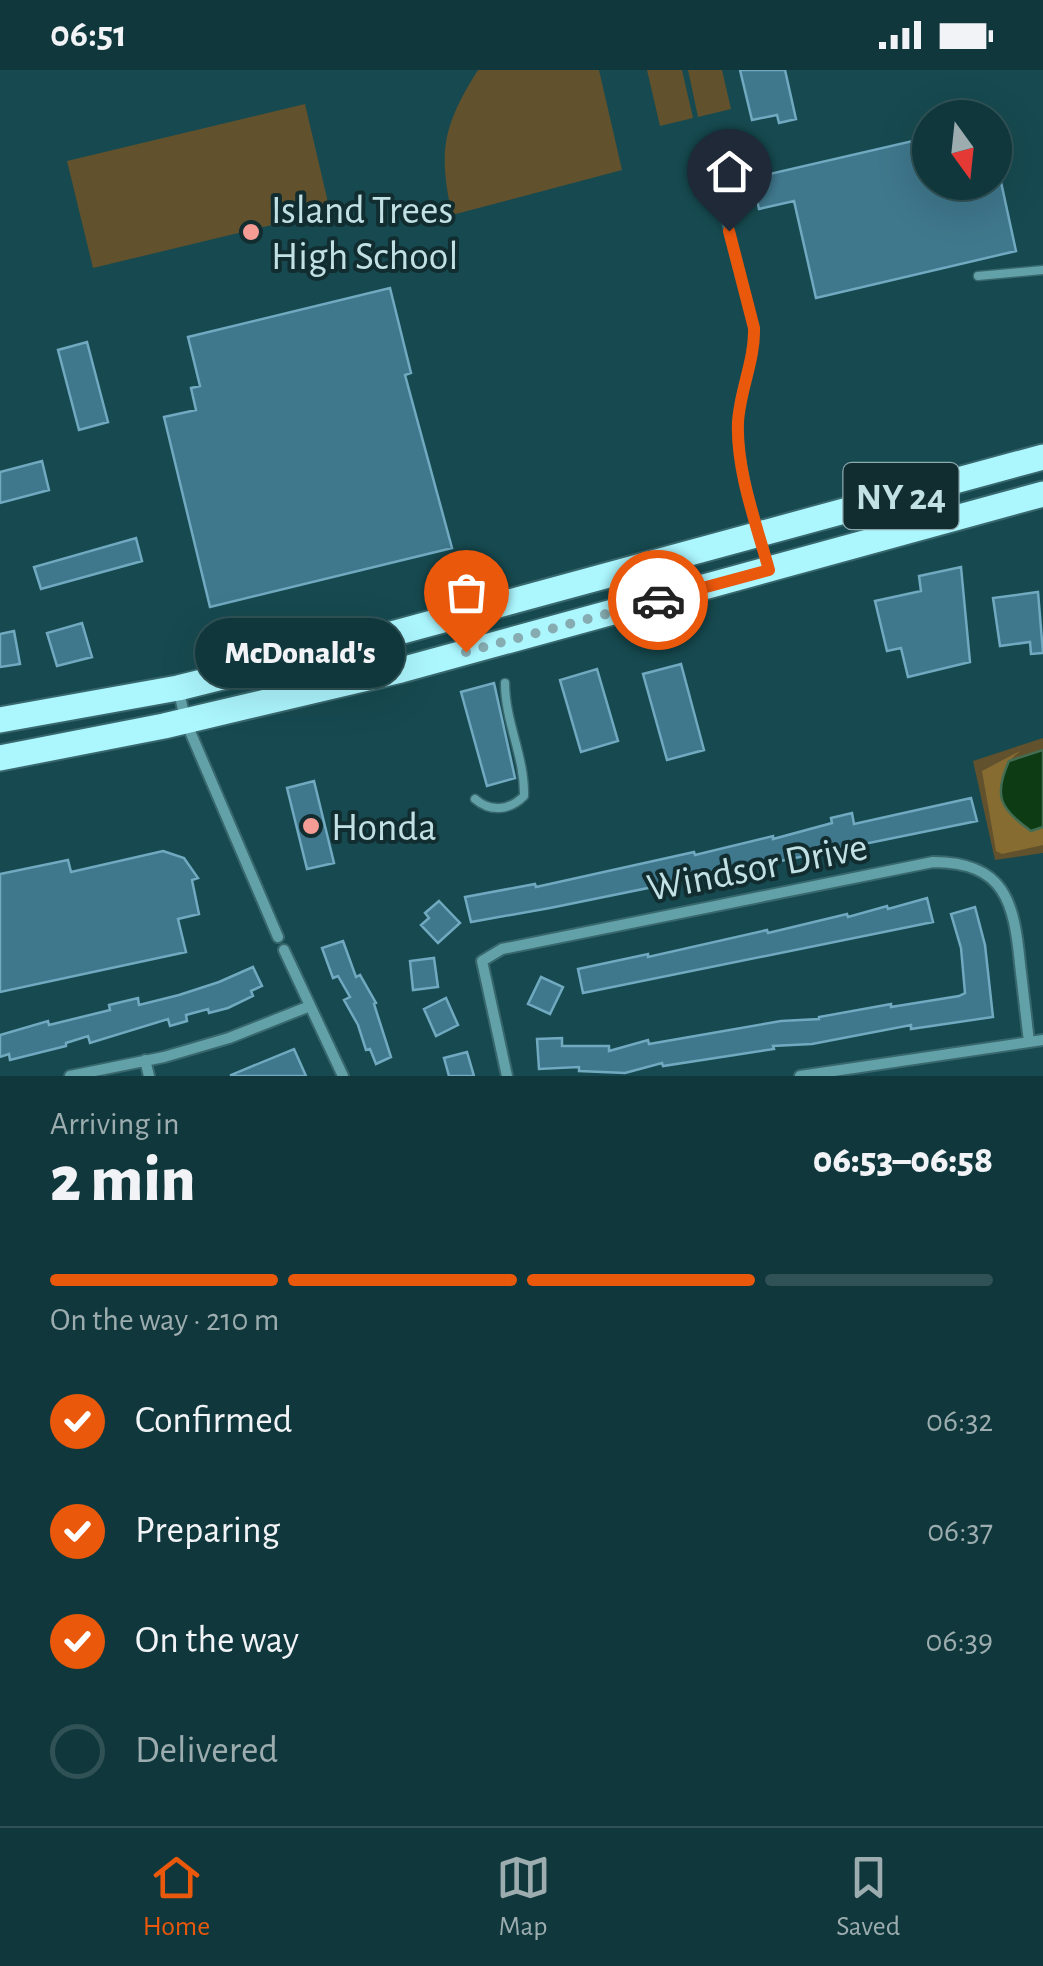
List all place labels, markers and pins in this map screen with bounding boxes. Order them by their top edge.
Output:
pin [687,129,772,232]
place label: Island Trees High School [271,191,458,277]
marker: Island Trees High School [240,221,262,243]
pin [424,550,509,653]
callout: McDonald's [196,617,406,687]
place label: Honda [331,808,437,848]
marker: Honda [300,815,322,837]

